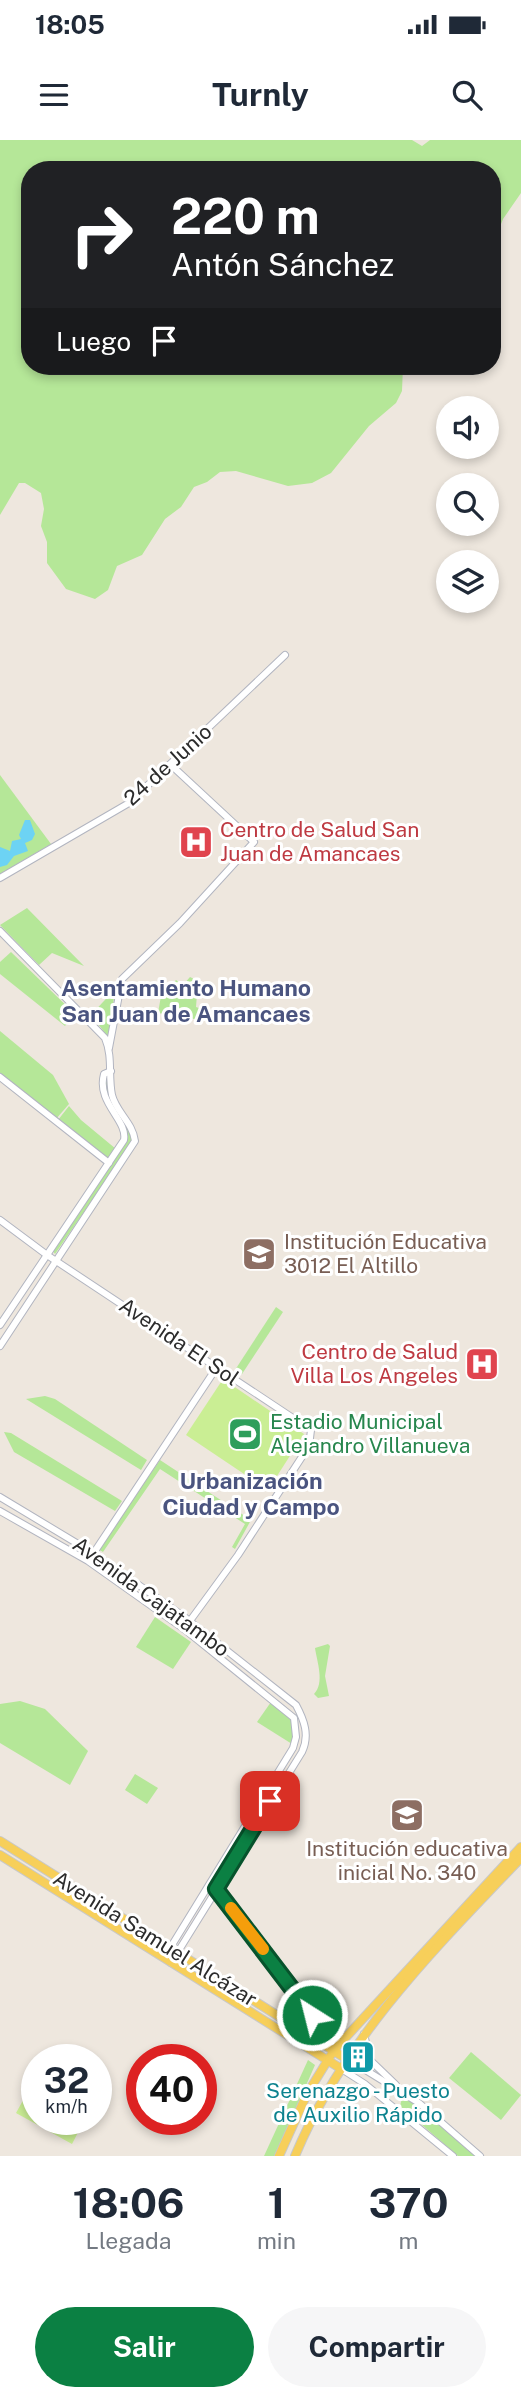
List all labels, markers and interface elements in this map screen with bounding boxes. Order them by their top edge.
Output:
text: 18:05 [35,9,105,40]
icon: menu [35,76,73,114]
text: Turnly [212,76,309,113]
icon: search [448,76,486,114]
text: 220 m [171,187,320,245]
icon: right [56,189,147,280]
text: Antón Sánchez [171,246,394,283]
icon: arrive [145,322,183,360]
text: Luego [56,326,131,357]
map controls [436,396,499,613]
button: sound [436,396,499,459]
button: search [436,473,499,536]
button: layers [436,550,499,613]
street label: 24 de Junio [119,719,217,811]
place label: Centro de Salud San Juan de Amancaes [220,817,419,866]
hospital icon: Centro de Salud San Juan de Amancaes [177,823,215,861]
district label: Asentamiento Humano San Juan de Amancaes [61,974,311,1027]
place label: Institución Educativa 3012 El Altillo [284,1229,487,1278]
school or university icon: Institución Educativa 3012 El Altillo [240,1235,278,1273]
street label: Avenida El Sol [115,1292,244,1391]
place label: Centro de Salud Villa Los Angeles [290,1339,458,1388]
hospital icon: Centro de Salud Villa Los Angeles [463,1345,501,1383]
place label: Estadio Municipal Alejandro Villanueva [270,1409,470,1458]
sports icon: Estadio Municipal Alejandro Villanueva [226,1415,264,1453]
district label: Urbanización Ciudad y Campo [162,1467,340,1520]
street label: Avenida Cajatambo [68,1531,234,1662]
pin [240,1771,300,1831]
icon: arrive [251,1782,289,1820]
school or university icon: Institución educativa inicial No. 340 [388,1796,426,1834]
place label: Institución educativa inicial No. 340 [306,1836,508,1885]
street label: Avenida Samuel Alcázar [49,1866,262,2012]
position arrow [275,1978,349,2052]
building icon: Serenazgo - Puesto de Auxilio Rápido [339,2038,377,2076]
speed limit sign: 40 [126,2044,217,2135]
text: 32 [44,2060,89,2101]
place label: Serenazgo - Puesto de Auxilio Rápido [266,2078,450,2127]
text: km/h [45,2096,88,2117]
text: 18:06 [72,2178,185,2227]
text: 1 [267,2178,285,2227]
text: 370 [368,2178,449,2227]
text: Llegada [86,2227,171,2254]
text: min [257,2227,296,2254]
text: m [399,2227,418,2254]
button: Salir [35,2307,254,2387]
button: Compartir [268,2307,486,2387]

